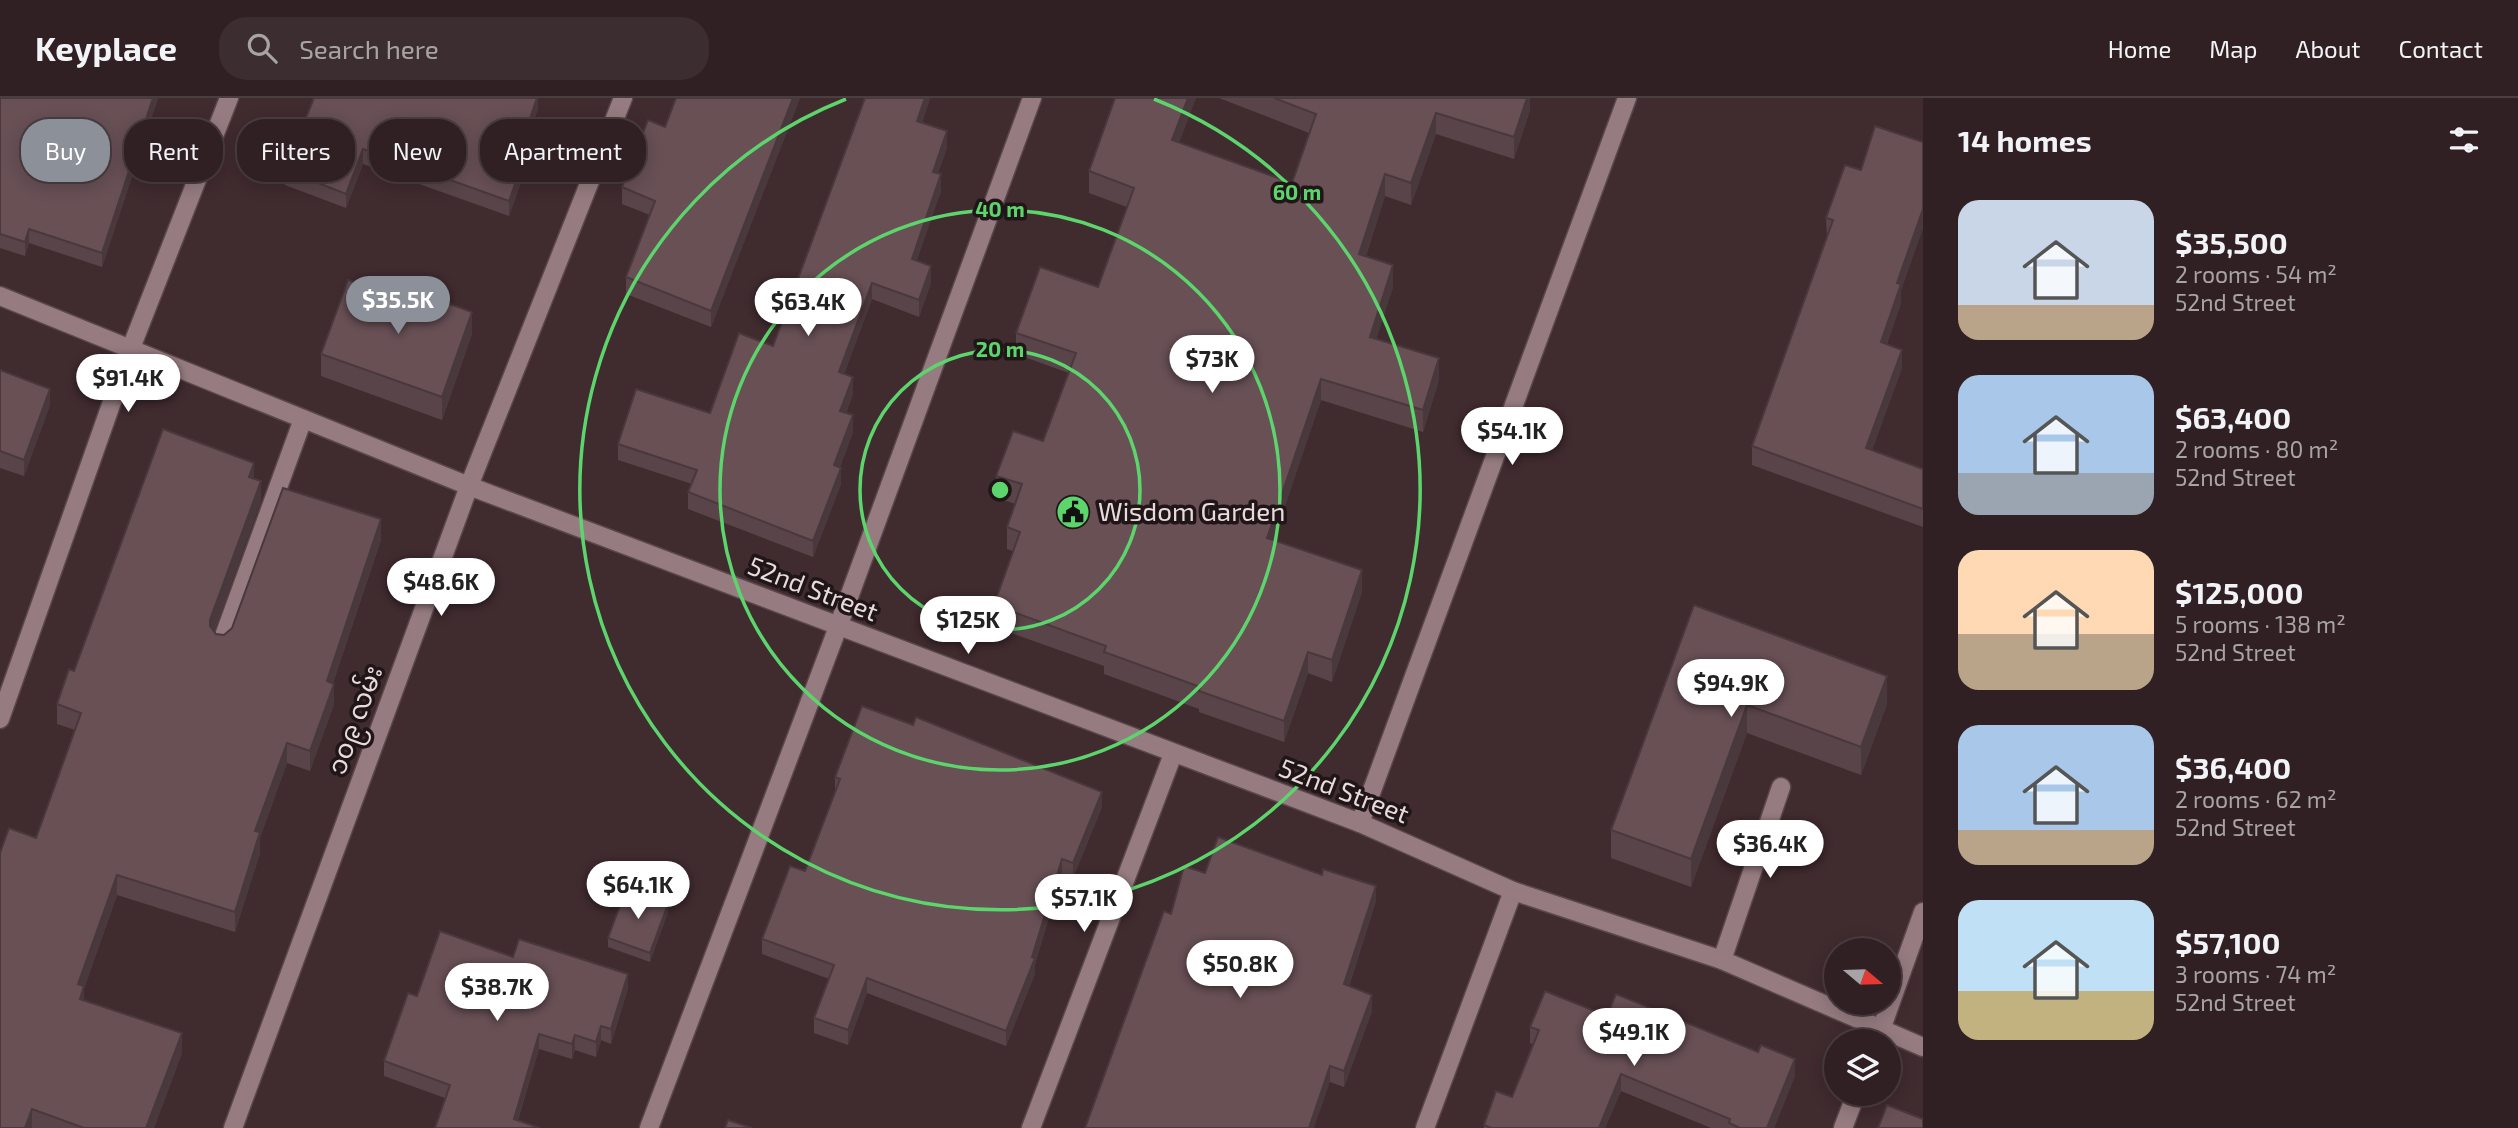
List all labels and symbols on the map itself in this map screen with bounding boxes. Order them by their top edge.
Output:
text: 60 m [1273,179,1321,204]
text: 40 m [975,196,1025,221]
pin: $35.5K [341,276,455,336]
pin: $63.4K [751,278,865,338]
text: 20 m [976,336,1024,361]
pin: $73K [1171,336,1253,395]
pin: $91.4K [71,354,185,414]
pin: $54.1K [1455,408,1569,467]
centre of rings [988,478,1012,502]
public building icon: Wisdom Garden [1054,493,1092,531]
place label: Wisdom Garden [1098,495,1285,526]
street label: 52nd Street [744,549,883,627]
pin: $48.6K [384,559,498,618]
pin: $125K [919,596,1017,656]
pin: $94.9K [1674,660,1788,719]
street label: ၁၀၉ လမ်း [320,661,394,781]
street label: 52nd Street [1275,751,1414,829]
pin: $36.4K [1713,820,1827,880]
pin: $64.1K [581,862,695,921]
pin: $57.1K [1027,874,1141,934]
north arrow [1824,938,1900,1015]
pin: $50.8K [1183,940,1297,1000]
pin: $38.7K [440,964,554,1023]
pin: $49.1K [1577,1009,1691,1068]

